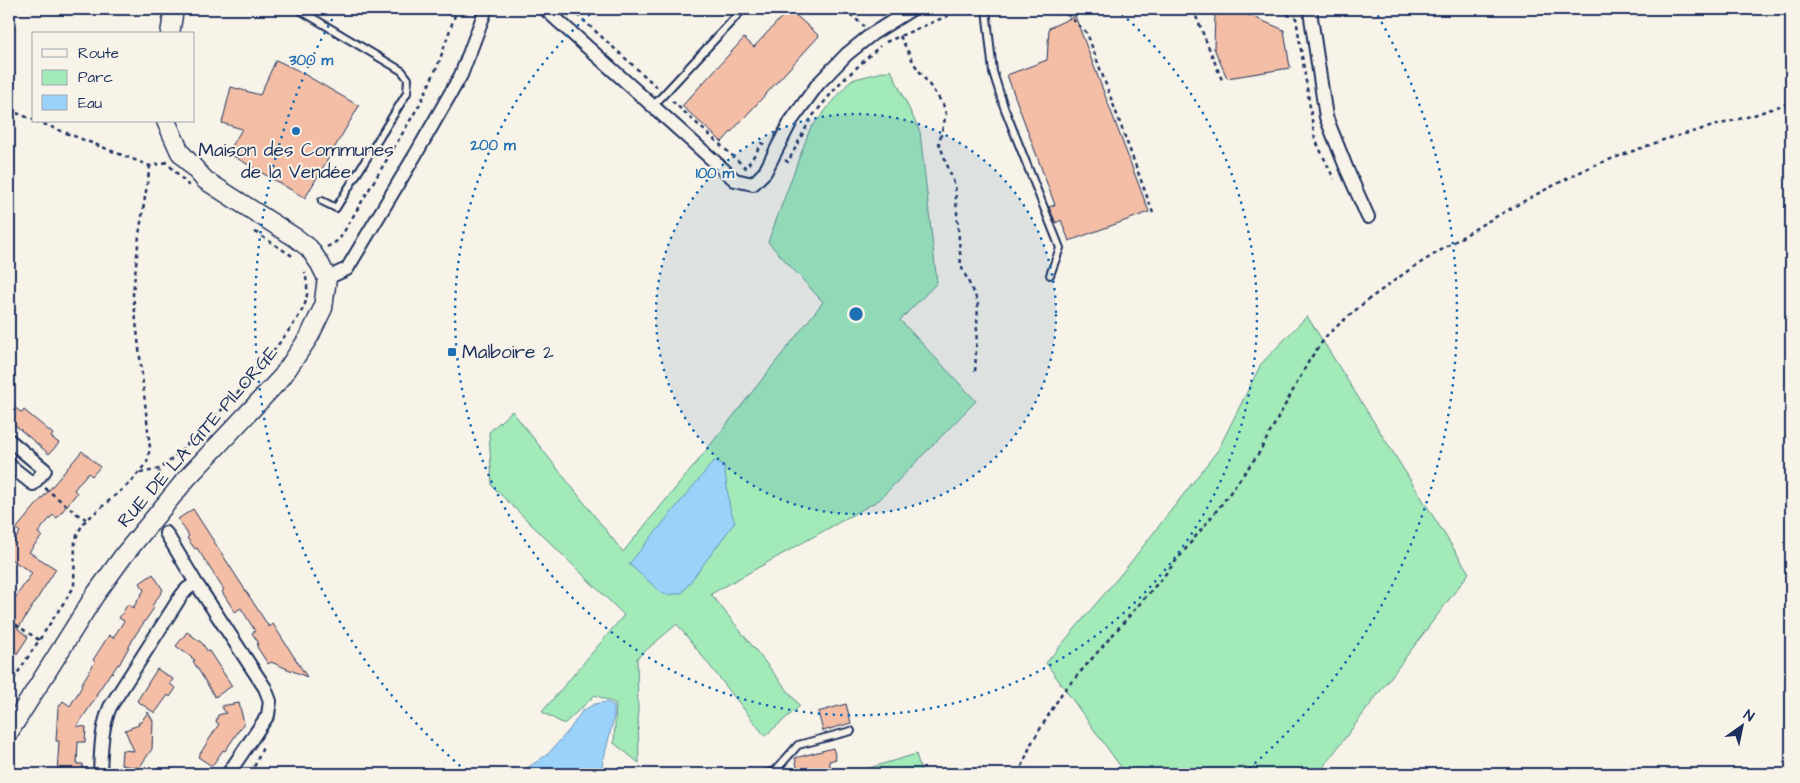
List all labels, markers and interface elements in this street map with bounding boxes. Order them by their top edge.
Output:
legend [32,32,195,122]
text: Route [78,43,119,64]
text: 300 m [288,50,333,71]
text: Parc [78,67,113,88]
text: Eau [78,93,103,114]
marker: Maison des Communes de la Vendée [290,125,302,137]
text: 200 m [469,135,516,156]
place label: Maison des Communes de la Vendée [198,137,394,186]
text: 100 m [696,163,735,184]
centre of rings [847,305,865,323]
place label: Malboire 2 [462,339,554,366]
street label: RUE DE LA GITE PILORGE [111,340,285,534]
marker: Malboire 2 [446,346,458,358]
north arrow [1718,700,1768,750]
text: N [1739,705,1758,727]

